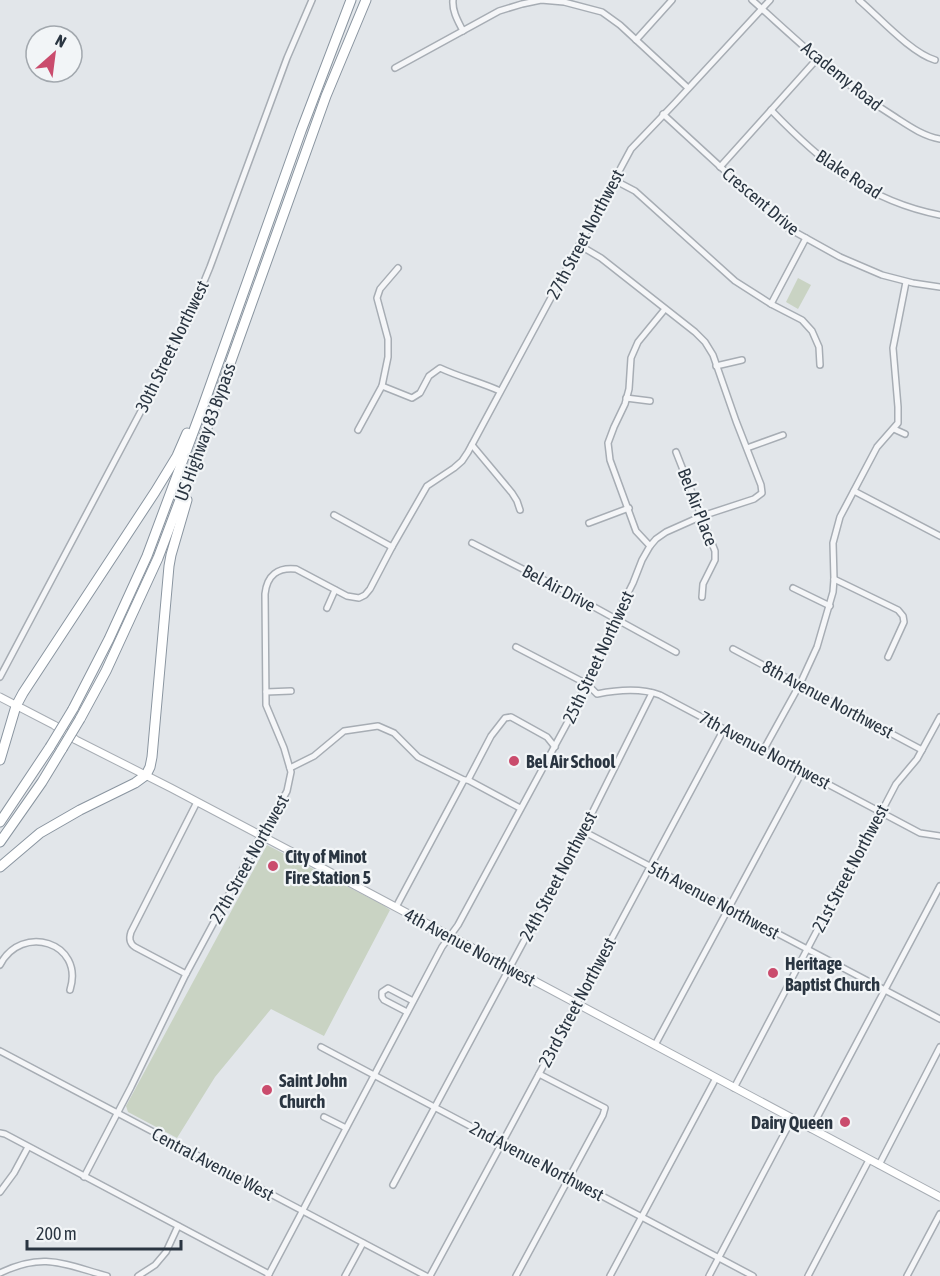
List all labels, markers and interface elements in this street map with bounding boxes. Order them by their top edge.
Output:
north arrow [24,24,84,84]
text: N [53,31,69,51]
street label: Academy Road [797,37,887,115]
street label: Blake Road [812,145,886,203]
street label: Crescent Drive [718,163,804,239]
street label: 27th Street Northwest [542,166,628,302]
street label: 30th Street Northwest [131,277,213,415]
street label: US Highway 83 Bypass [170,360,240,504]
street label: Bel Air Place [674,465,722,549]
street label: Bel Air Drive [519,560,599,616]
street label: 25th Street Northwest [558,587,638,727]
street label: 8th Avenue Northwest [759,656,897,742]
street label: 7th Avenue Northwest [696,707,834,793]
place label: Bel Air School [526,751,616,772]
marker: Bel Air School [507,754,521,768]
street label: 27th Street Northwest [205,791,293,927]
street label: 21st Street Northwest [808,801,892,935]
street label: 24th Street Northwest [515,808,601,944]
place label: City of Minot Fire Station 5 [285,846,371,888]
street label: 5th Avenue Northwest [645,857,783,943]
marker: City of Minot Fire Station 5 [266,859,280,873]
street label: 4th Avenue Northwest [401,904,539,990]
street label: 23rd Street Northwest [534,934,620,1070]
place label: Heritage Baptist Church [785,953,880,995]
marker: Heritage Baptist Church [766,966,780,980]
place label: Saint John Church [279,1070,347,1112]
marker: Saint John Church [260,1083,274,1097]
place label: Dairy Queen [751,1112,833,1133]
marker: Dairy Queen [838,1115,852,1129]
street label: 2nd Avenue Northwest [466,1117,608,1205]
street label: Central Avenue West [148,1123,278,1205]
scale bar [27,1213,182,1251]
text: 200 m [36,1223,77,1244]

